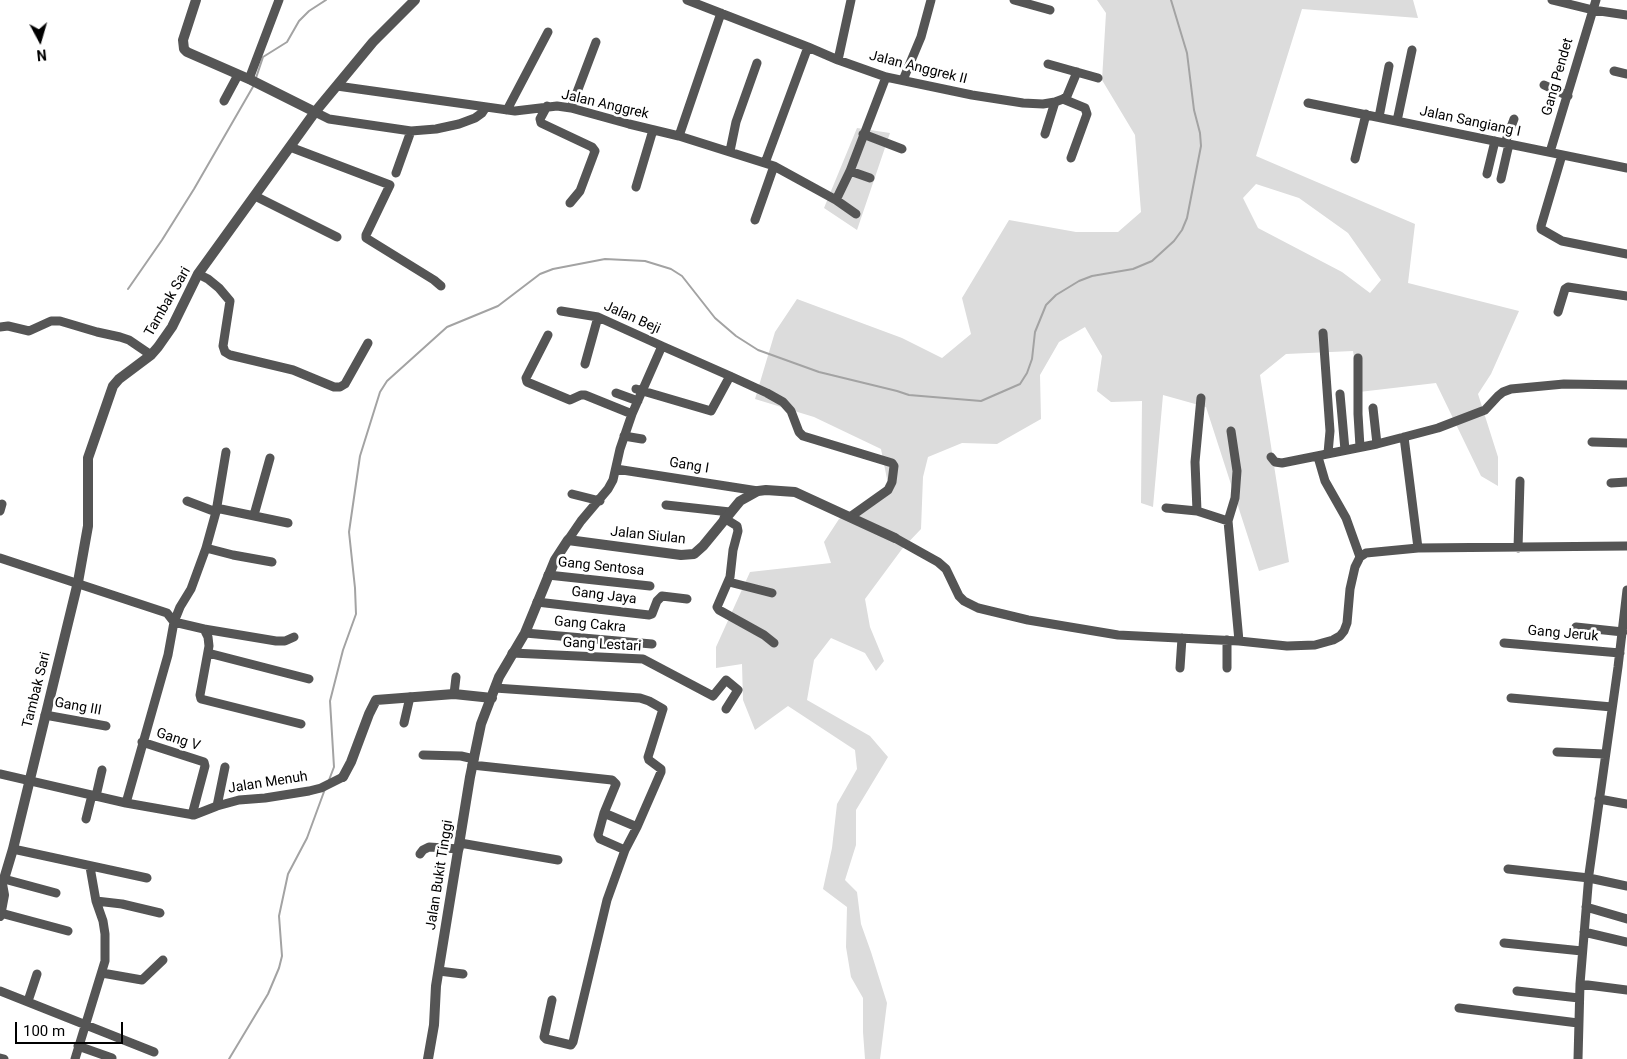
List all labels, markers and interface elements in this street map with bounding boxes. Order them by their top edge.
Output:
north arrow [15,15,65,65]
street label: Gang Pendet [1539,36,1577,118]
text: N [36,46,47,63]
street label: Jalan Anggrek II [867,48,969,88]
street label: Jalan Anggrek [560,87,650,123]
street label: Jalan Sangiang I [1418,103,1522,141]
street label: Tambak Sari [141,264,195,340]
street label: Jalan Beji [601,298,663,338]
street label: Gang I [668,455,710,477]
street label: Jalan Siulan [609,524,687,548]
street label: Gang Sentosa [557,554,645,580]
street label: Gang Jaya [570,584,638,608]
street label: Gang Cakra [553,613,627,637]
street label: Gang Jeruk [1527,623,1599,645]
street label: Gang Lestari [562,635,642,655]
street label: Tambak Sari [19,650,55,730]
street label: Gang III [53,695,103,719]
street label: Gang V [154,725,202,755]
street label: Jalan Menuh [227,768,309,798]
street label: Jalan Bukit Tinggi [423,819,457,931]
scale bar [18,1012,125,1044]
text: 100 m [23,1022,65,1040]

